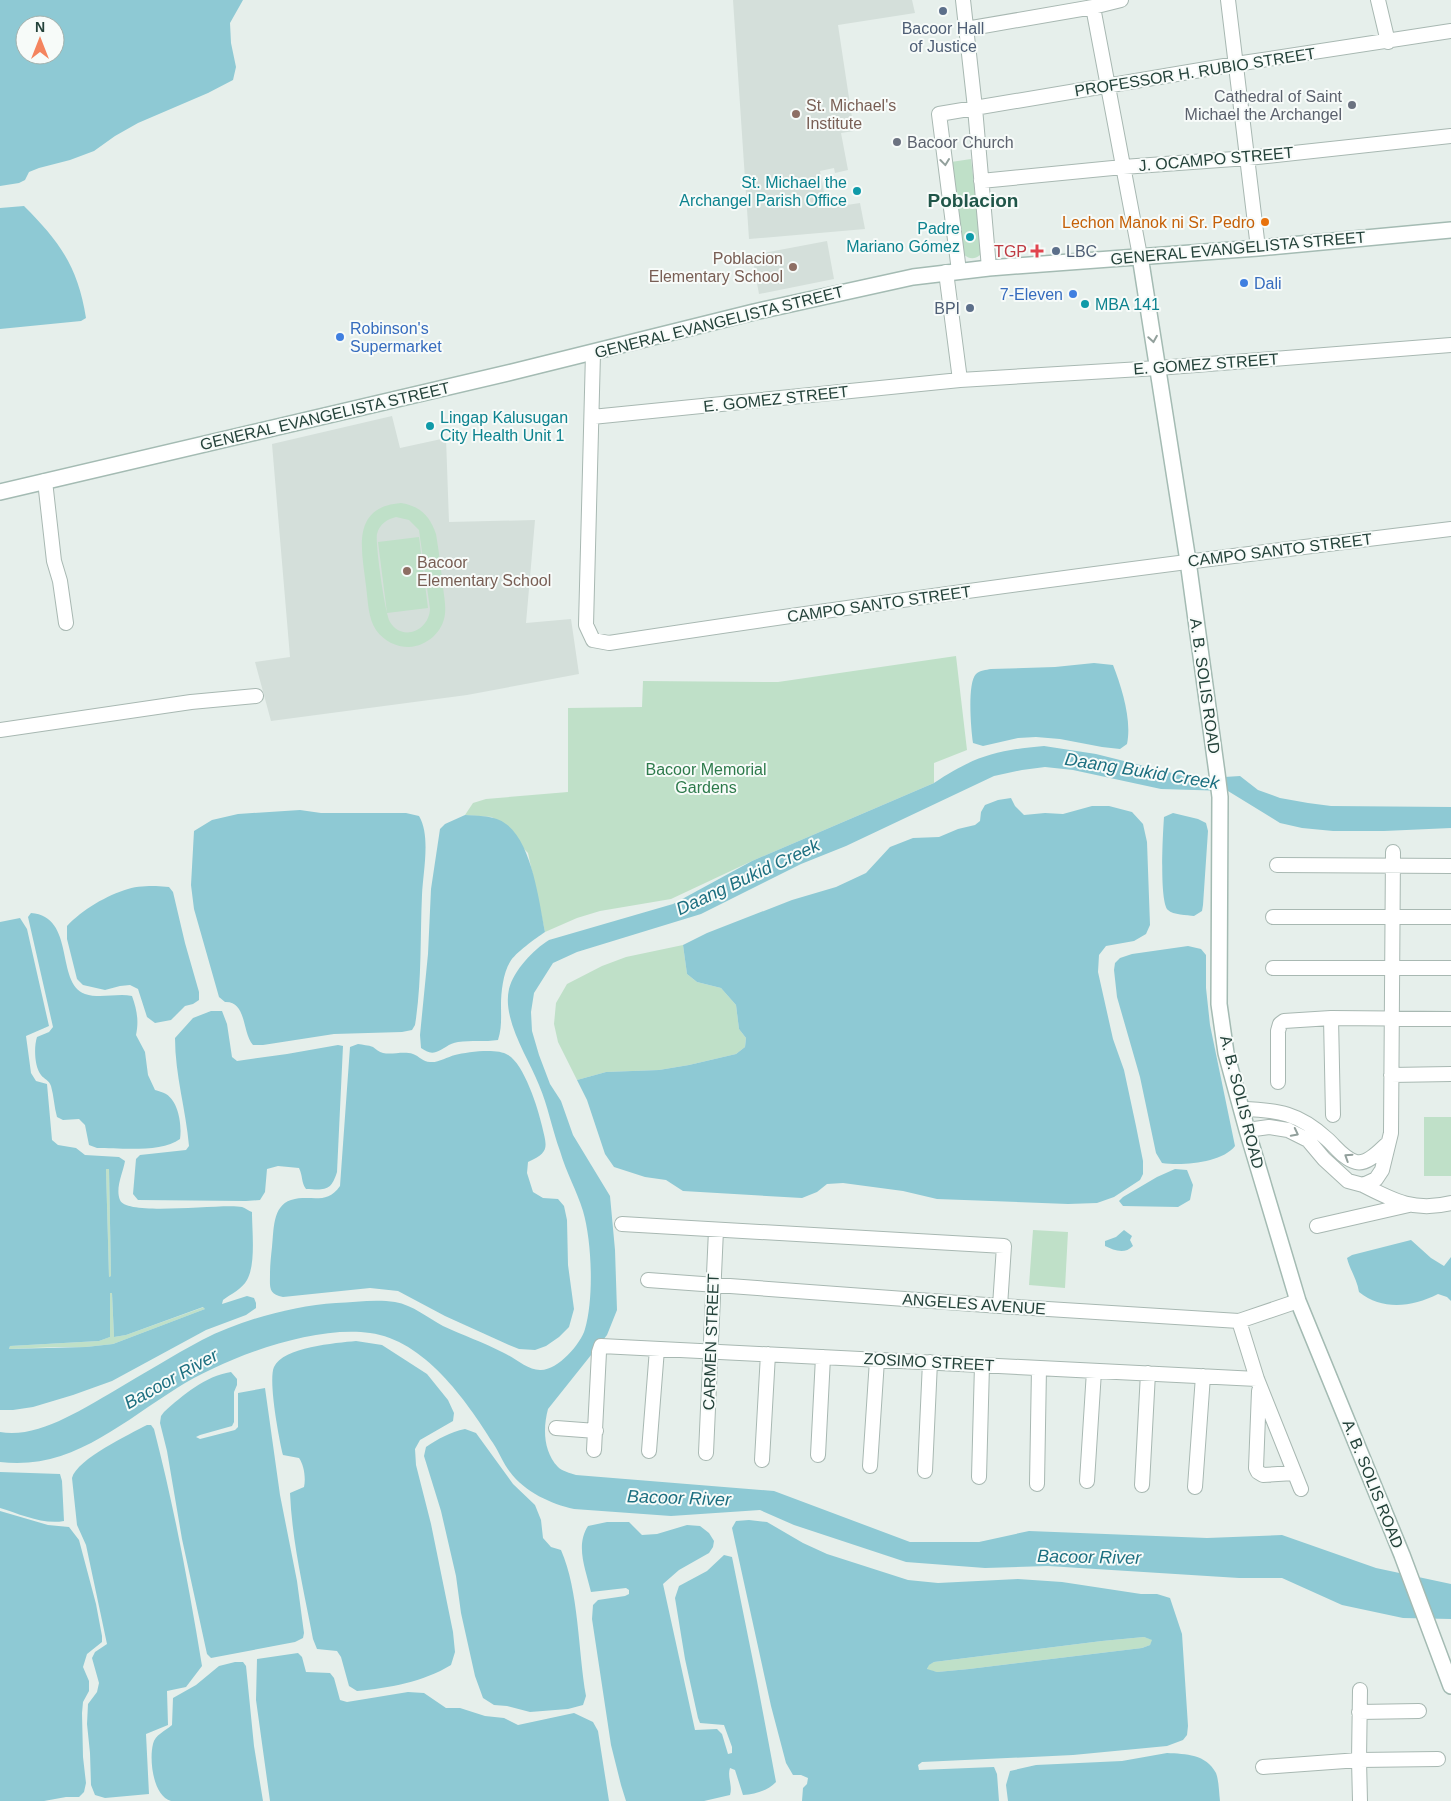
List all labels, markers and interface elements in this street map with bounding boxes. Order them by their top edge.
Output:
marker: Bacoor Hall of Justice [937,5,949,17]
north arrow [15,15,65,65]
text: N [35,19,45,35]
place label: Bacoor Hall of Justice [902,20,984,55]
street label: PROFESSOR H. RUBIO STREET [1073,45,1317,99]
place label: Cathedral of Saint Michael the Archangel [1185,88,1343,123]
place label: St. Michael's Institute [806,97,896,132]
marker: Cathedral of Saint Michael the Archangel [1346,99,1358,111]
marker: St. Michael's Institute [790,108,802,120]
place label: Bacoor Church [907,134,1014,151]
marker: Bacoor Church [891,136,903,148]
street label: J. OCAMPO STREET [1138,144,1294,174]
one-way arrow [939,158,950,166]
place label: St. Michael the Archangel Parish Office [679,174,847,209]
marker: St. Michael the Archangel Parish Office [851,185,863,197]
district label: Poblacion [928,190,1018,211]
place label: Lechon Manok ni Sr. Pedro [1062,214,1255,231]
marker: Lechon Manok ni Sr. Pedro [1259,216,1271,228]
place label: Padre Mariano Gómez [846,220,960,255]
street label: GENERAL EVANGELISTA STREET [1110,228,1366,268]
marker: Padre Mariano Gómez [964,231,976,243]
place label: TGP [994,243,1027,260]
place label: LBC [1066,243,1097,260]
marker: TGP [1031,245,1043,257]
marker: LBC [1050,245,1062,257]
place label: Poblacion Elementary School [649,250,783,285]
marker: Poblacion Elementary School [787,261,799,273]
place label: Dali [1254,275,1282,292]
marker: Dali [1238,277,1250,289]
street label: GENERAL EVANGELISTA STREET [593,283,845,361]
place label: 7-Eleven [1000,286,1063,303]
marker: 7-Eleven [1067,288,1079,300]
place label: MBA 141 [1095,296,1160,313]
marker: MBA 141 [1079,298,1091,310]
place label: BPI [934,300,960,317]
marker: BPI [964,302,976,314]
place label: Robinson's Supermarket [350,320,442,355]
marker: Robinson's Supermarket [334,331,346,343]
one-way arrow [1148,335,1158,343]
street label: E. GOMEZ STREET [1133,350,1280,378]
street label: GENERAL EVANGELISTA STREET [198,379,452,453]
street label: E. GOMEZ STREET [703,383,850,415]
place label: Lingap Kalusugan City Health Unit 1 [440,409,568,444]
marker: Lingap Kalusugan City Health Unit 1 [424,420,436,432]
street label: CAMPO SANTO STREET [1187,530,1373,570]
place label: Bacoor Elementary School [417,554,551,589]
marker: Bacoor Elementary School [401,565,413,577]
street label: CAMPO SANTO STREET [786,583,972,625]
street label: A. B. SOLIS ROAD [1187,617,1223,755]
water label: Daang Bukid Creek [1063,749,1222,793]
park label: Bacoor Memorial Gardens [646,761,766,796]
water label: Daang Bukid Creek [673,835,824,919]
street label: A. B. SOLIS ROAD [1217,1034,1267,1170]
one-way arrow [1290,1127,1299,1137]
one-way arrow [1344,1154,1353,1164]
street label: CARMEN STREET [700,1273,722,1411]
street label: ANGELES AVENUE [902,1291,1046,1317]
water label: Bacoor River [121,1345,222,1413]
street label: ZOSIMO STREET [863,1350,995,1374]
street label: A. B. SOLIS ROAD [1339,1417,1407,1551]
water label: Bacoor River [627,1486,732,1510]
water label: Bacoor River [1037,1546,1142,1568]

